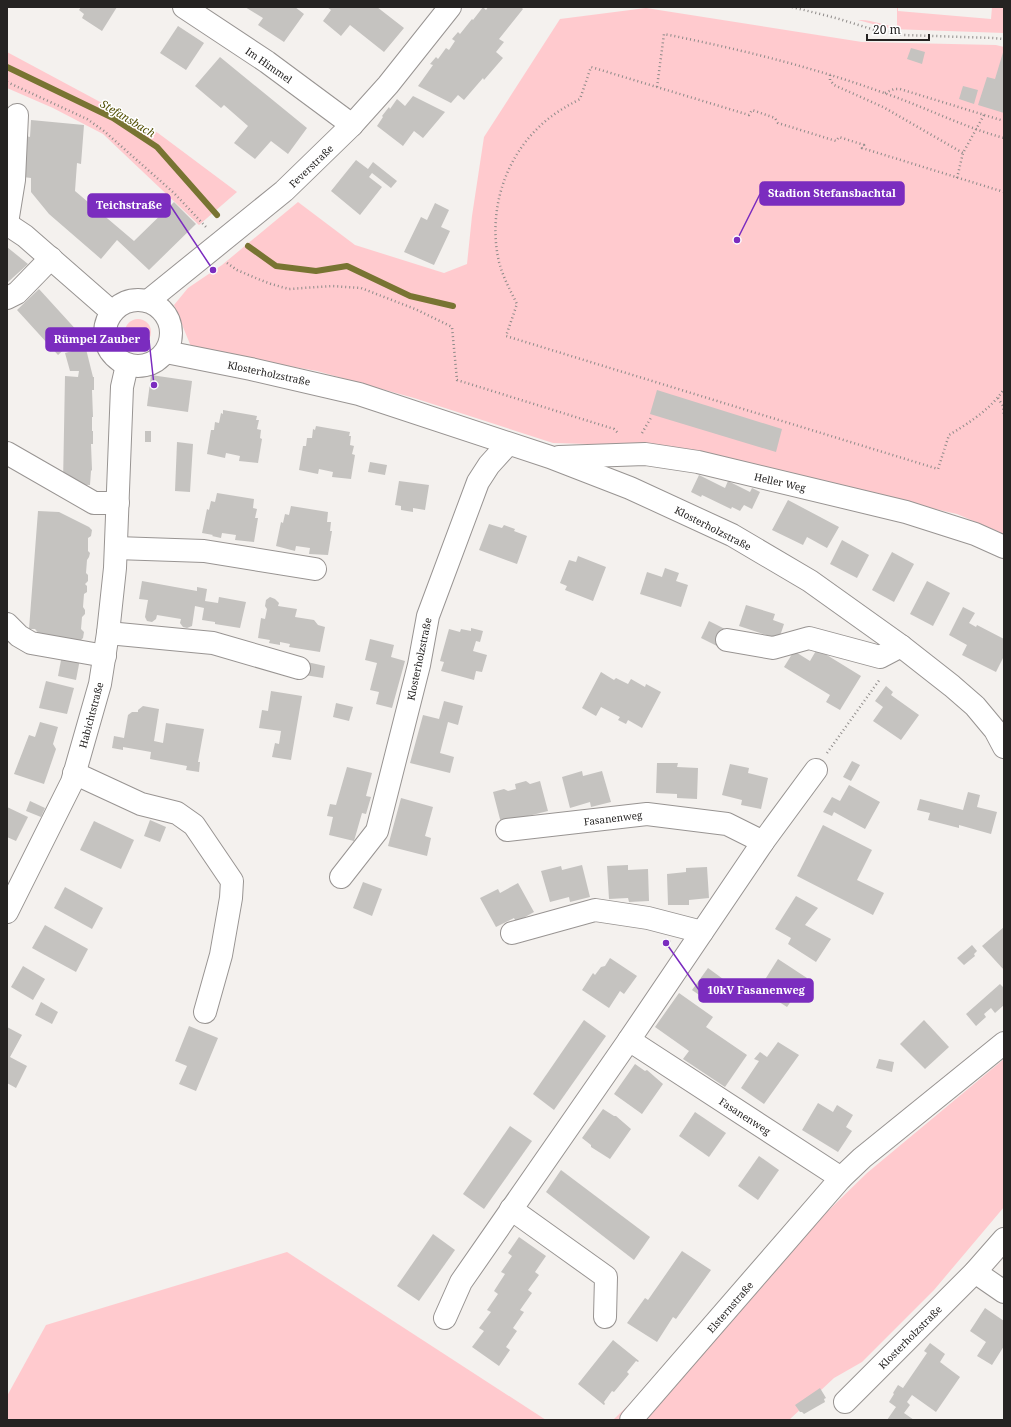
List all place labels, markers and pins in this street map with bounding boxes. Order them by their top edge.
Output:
callout: Stadion Stefansbachtal [760,182,904,205]
callout: Teichstraße [88,194,170,217]
callout: Rümpel Zauber [46,328,149,351]
callout: 10kV Fasanenweg [699,979,813,1002]

